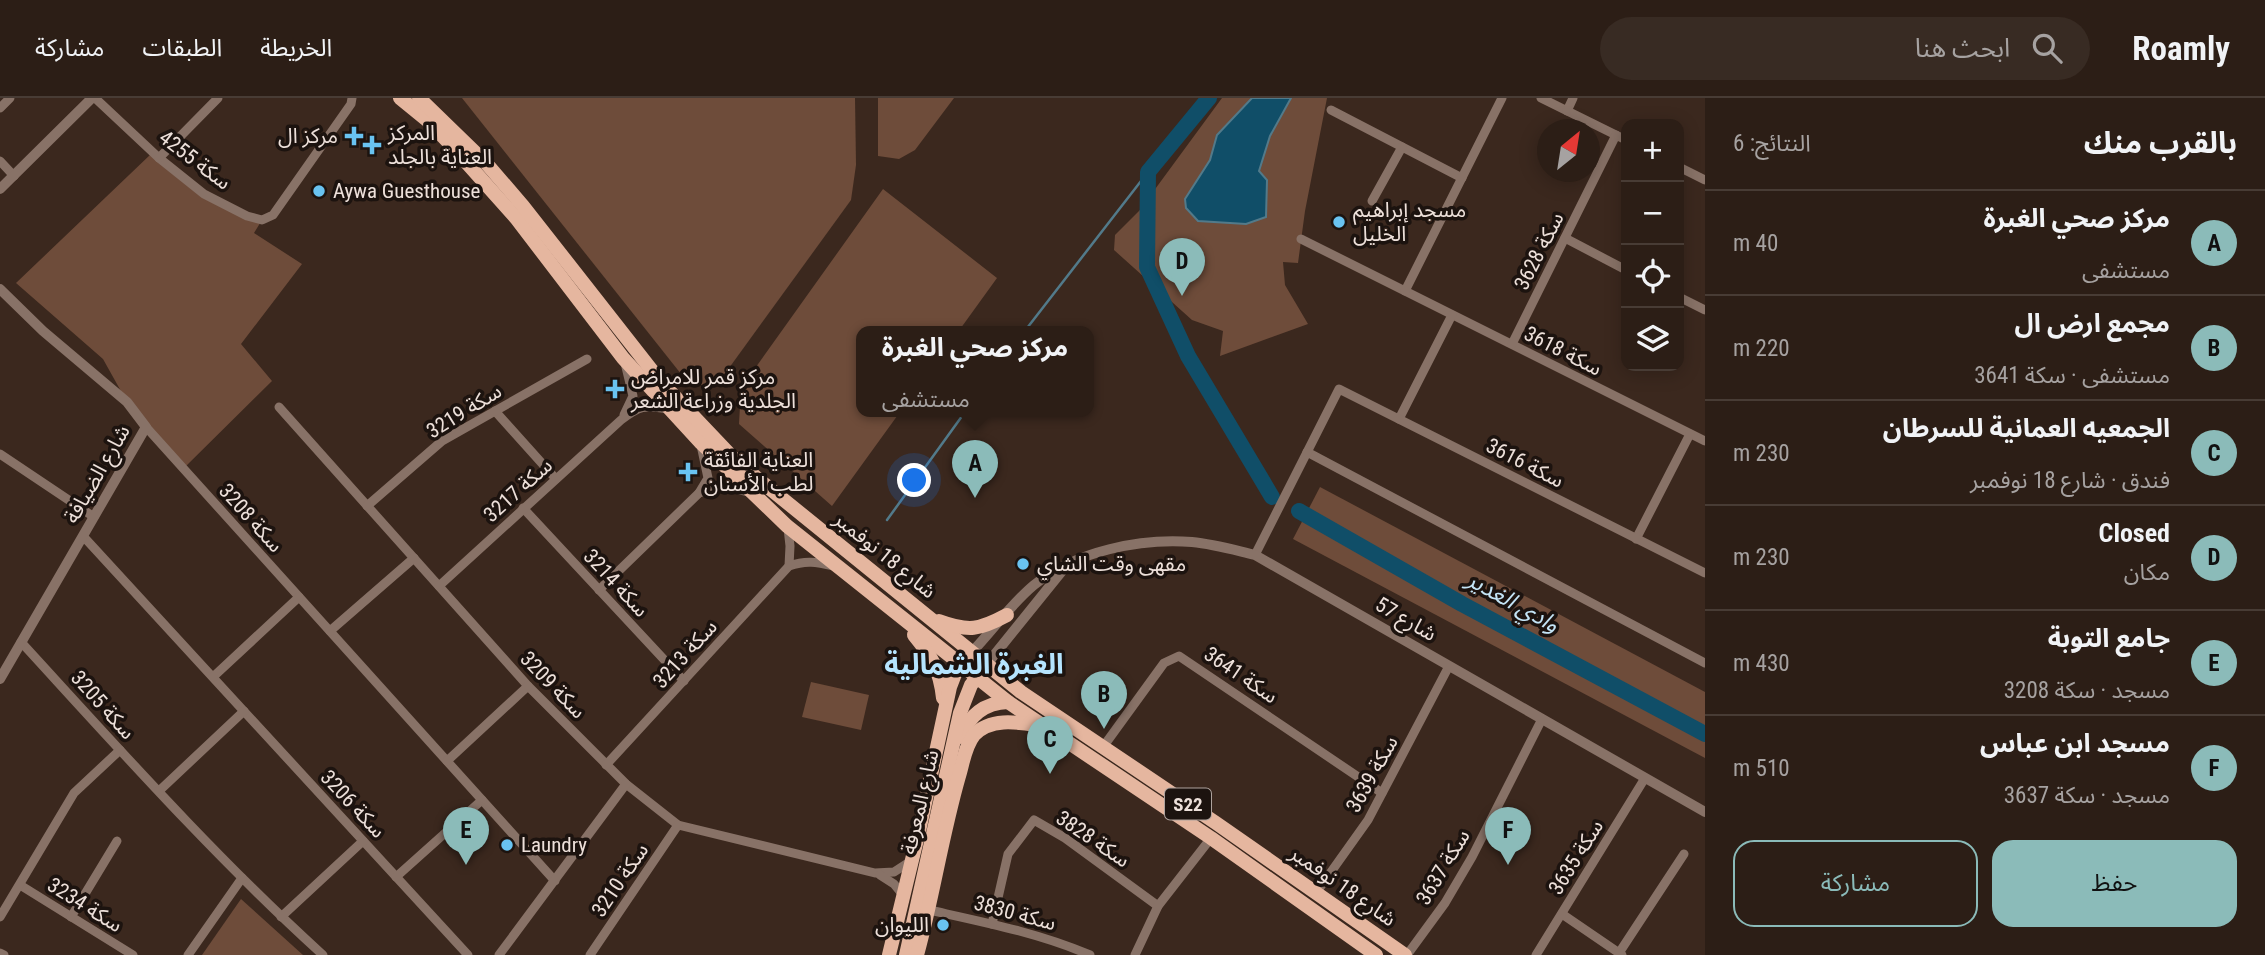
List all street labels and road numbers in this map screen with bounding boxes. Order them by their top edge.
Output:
street label: سكة 4255 [154,125,236,195]
street label: سكة 3628 [1509,208,1569,294]
street label: سكة 3618 [1520,321,1606,381]
street label: سكة 3219 [422,379,506,443]
street label: شارع الضيافة [59,421,137,529]
street label: سكة 3616 [1482,433,1568,493]
street label: سكة 3217 [479,453,557,527]
street label: سكة 3208 [214,479,288,557]
street label: شارع 18 نوفمبر [827,506,941,606]
street label: سكة 3214 [579,544,653,622]
street label: شارع 57 [1370,592,1441,649]
street label: سكة 3213 [648,615,722,693]
street label: سكة 3641 [1200,642,1282,708]
street label: سكة 3209 [515,647,591,723]
street label: سكة 3205 [66,666,140,744]
street label: سكة 3639 [1341,732,1403,816]
street label: شارع المعرفة [896,747,947,857]
street label: سكة 3206 [316,765,390,843]
road number: S22 [1165,789,1211,820]
street label: سكة 3828 [1052,806,1134,872]
street label: سكة 3635 [1544,815,1608,899]
street label: سكة 3637 [1411,825,1475,909]
street label: سكة 3210 [587,839,653,921]
street label: شارع 18 نوفمبر [1283,840,1401,934]
street label: سكة 3234 [43,873,127,937]
street label: سكة 3830 [971,891,1059,935]

